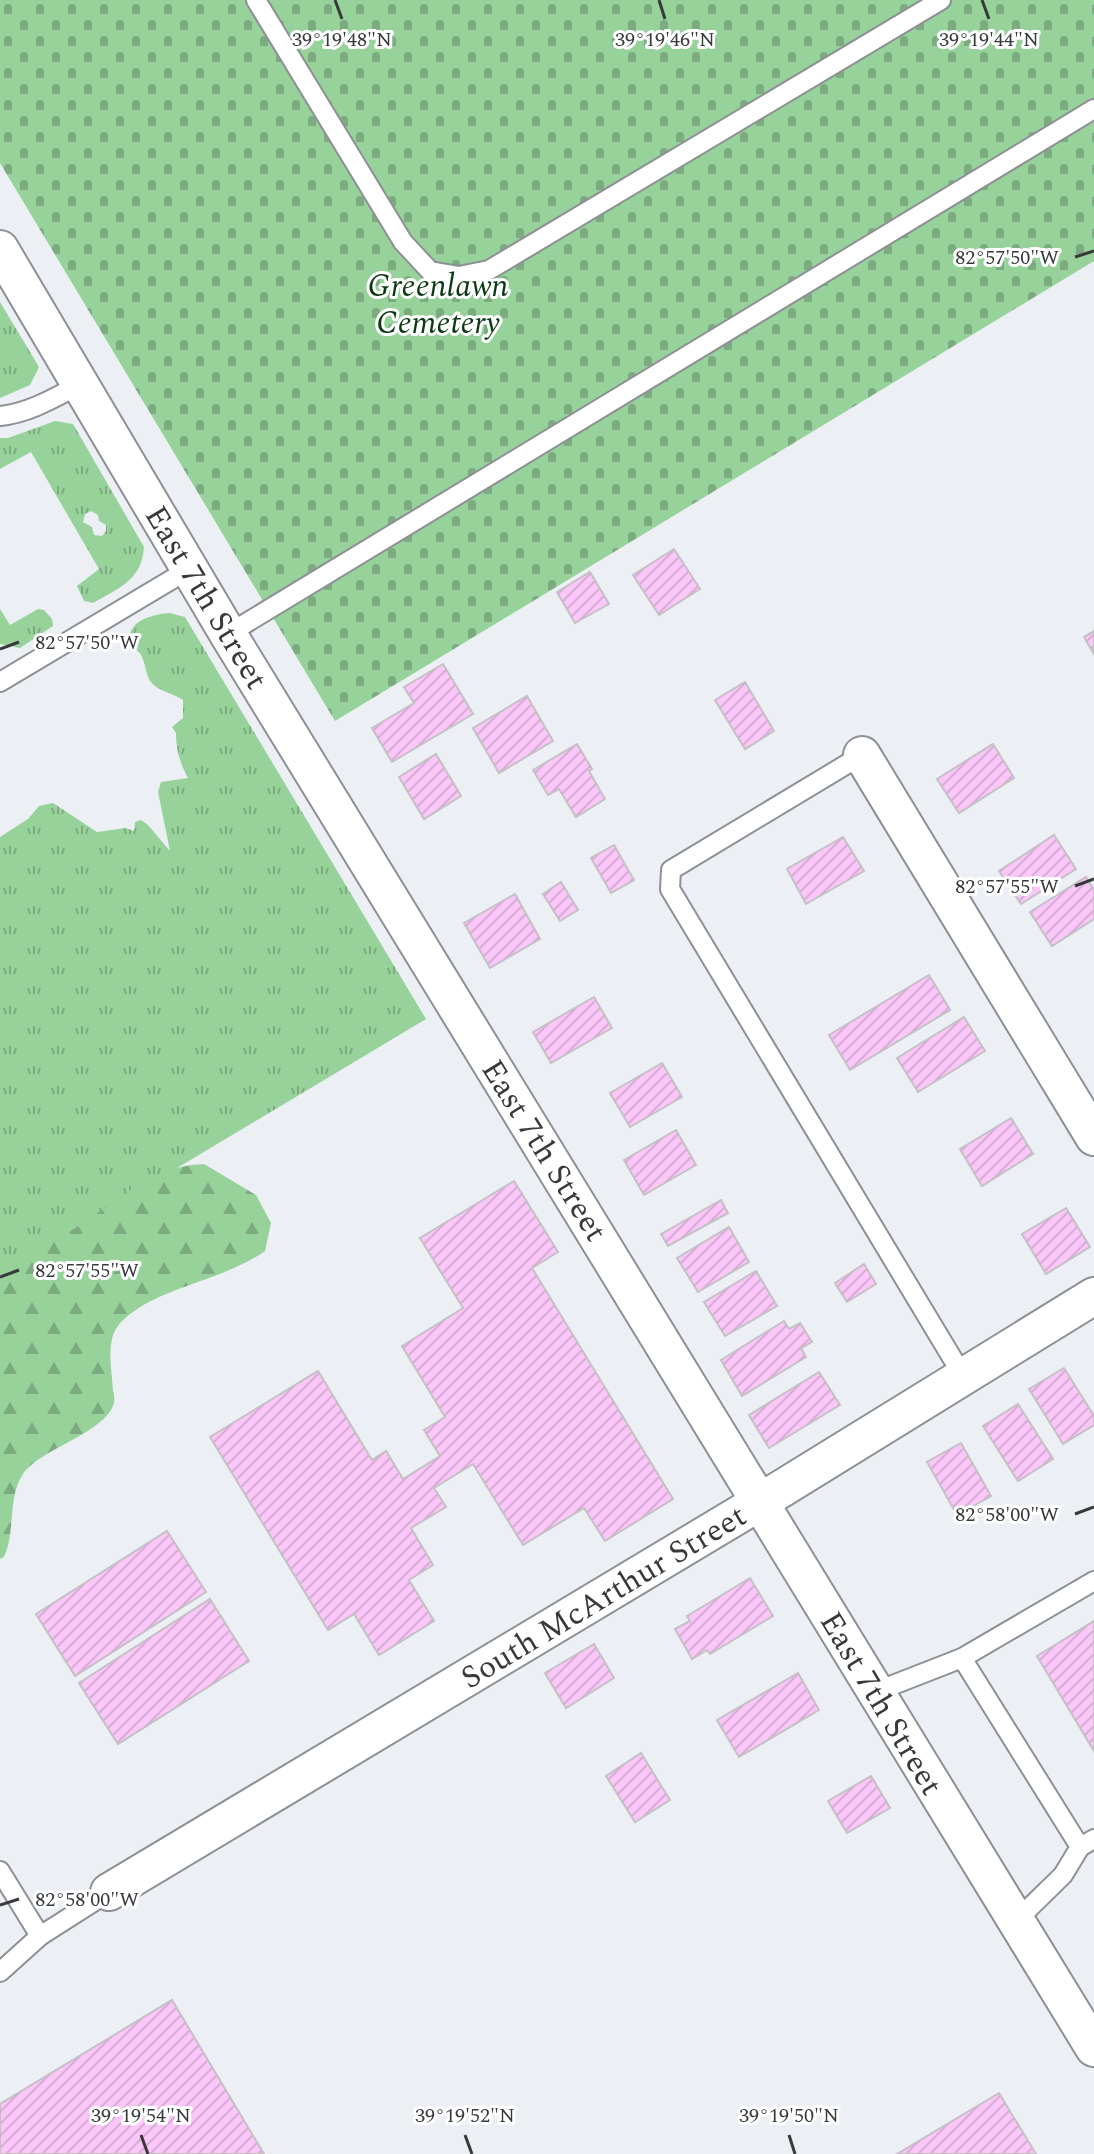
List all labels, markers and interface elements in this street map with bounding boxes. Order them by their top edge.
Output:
text: 39°19'48"N [292,25,392,55]
text: 39°19'46"N [615,25,715,55]
text: 39°19'44"N [939,25,1039,55]
text: 82°57'50"W [955,243,1059,273]
park label: Greenlawn Cemetery [368,262,508,348]
street label: East 7th Street [131,496,280,699]
text: 82°57'50"W [35,628,139,658]
text: 82°57'55"W [955,872,1059,902]
street label: East 7th Street [468,1050,619,1252]
text: 82°57'55"W [35,1256,139,1286]
street label: South McArthur Street [451,1492,756,1702]
text: 82°58'00"W [955,1500,1059,1530]
street label: East 7th Street [806,1602,955,1805]
text: 82°58'00"W [35,1885,139,1915]
text: 39°19'54"N [91,2101,191,2131]
text: 39°19'52"N [415,2101,515,2131]
text: 39°19'50"N [739,2101,839,2131]

